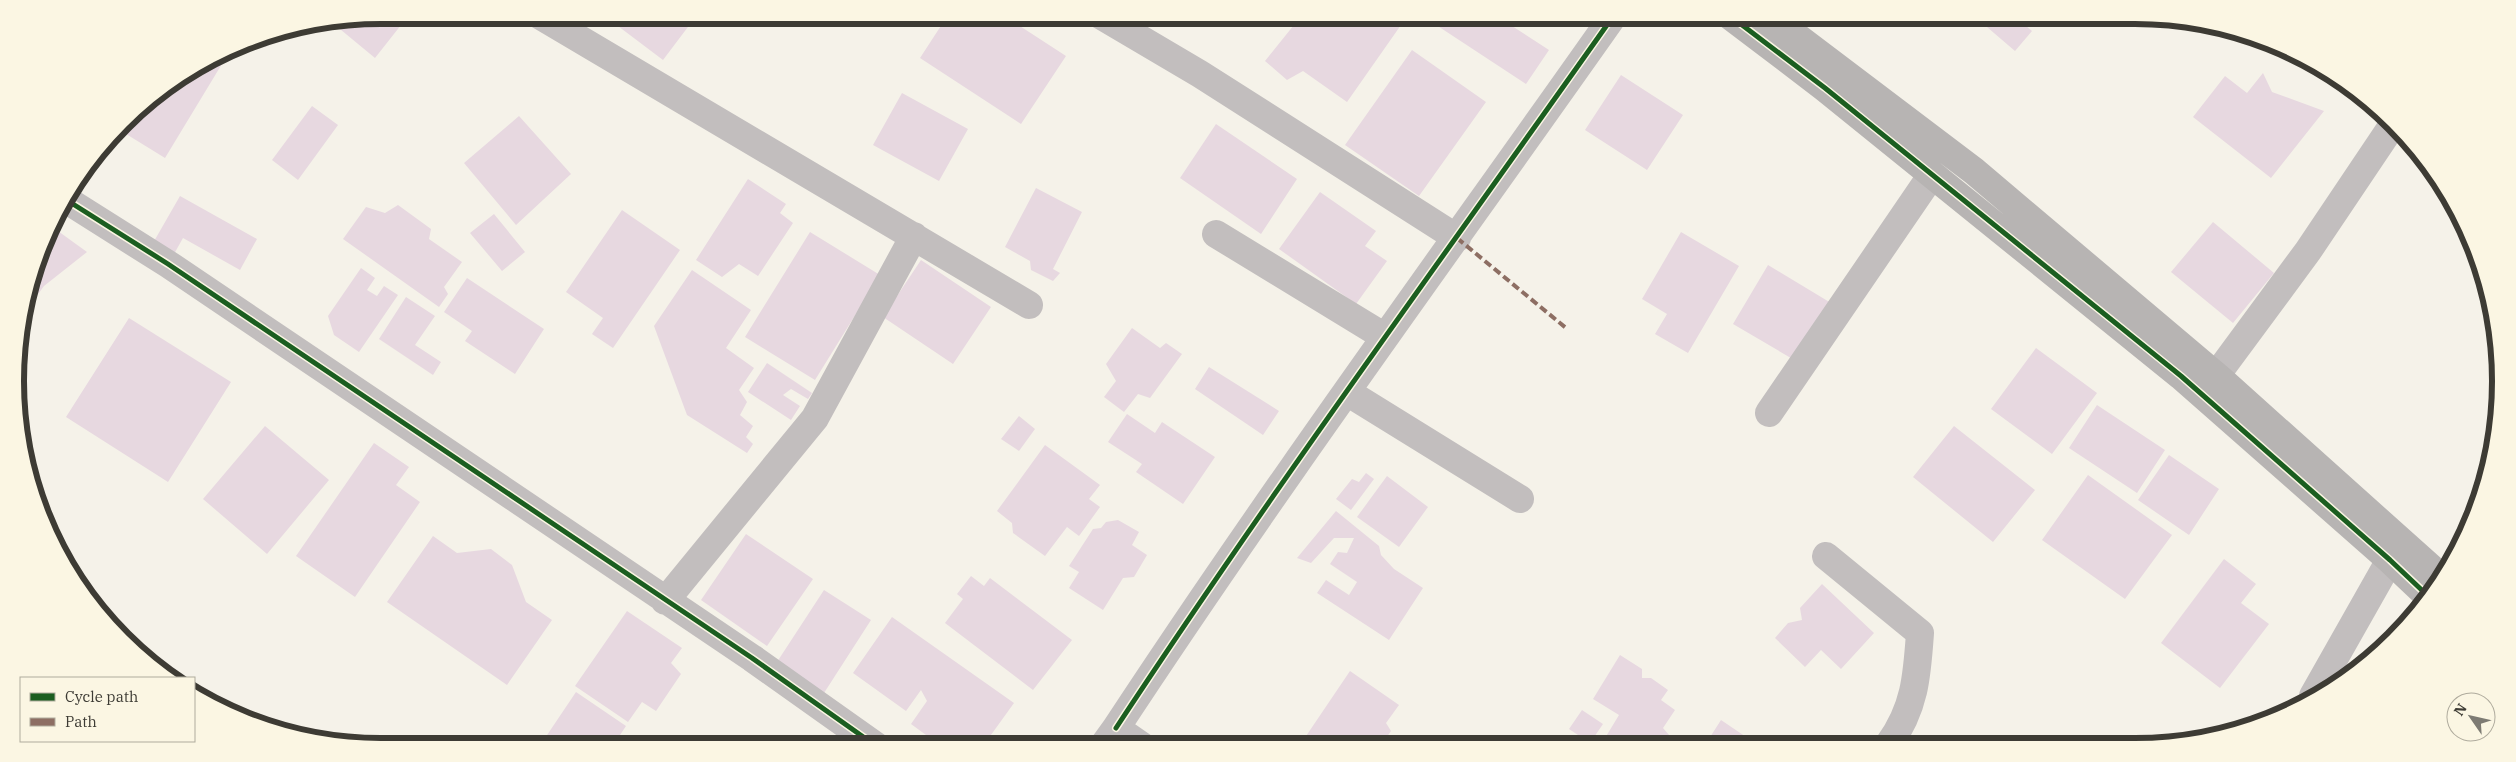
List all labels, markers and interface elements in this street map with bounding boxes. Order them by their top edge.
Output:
legend [20,677,195,742]
text: Cycle path [65,687,138,706]
north arrow [2446,692,2496,742]
text: N [2450,700,2471,719]
text: Path [65,712,97,731]

